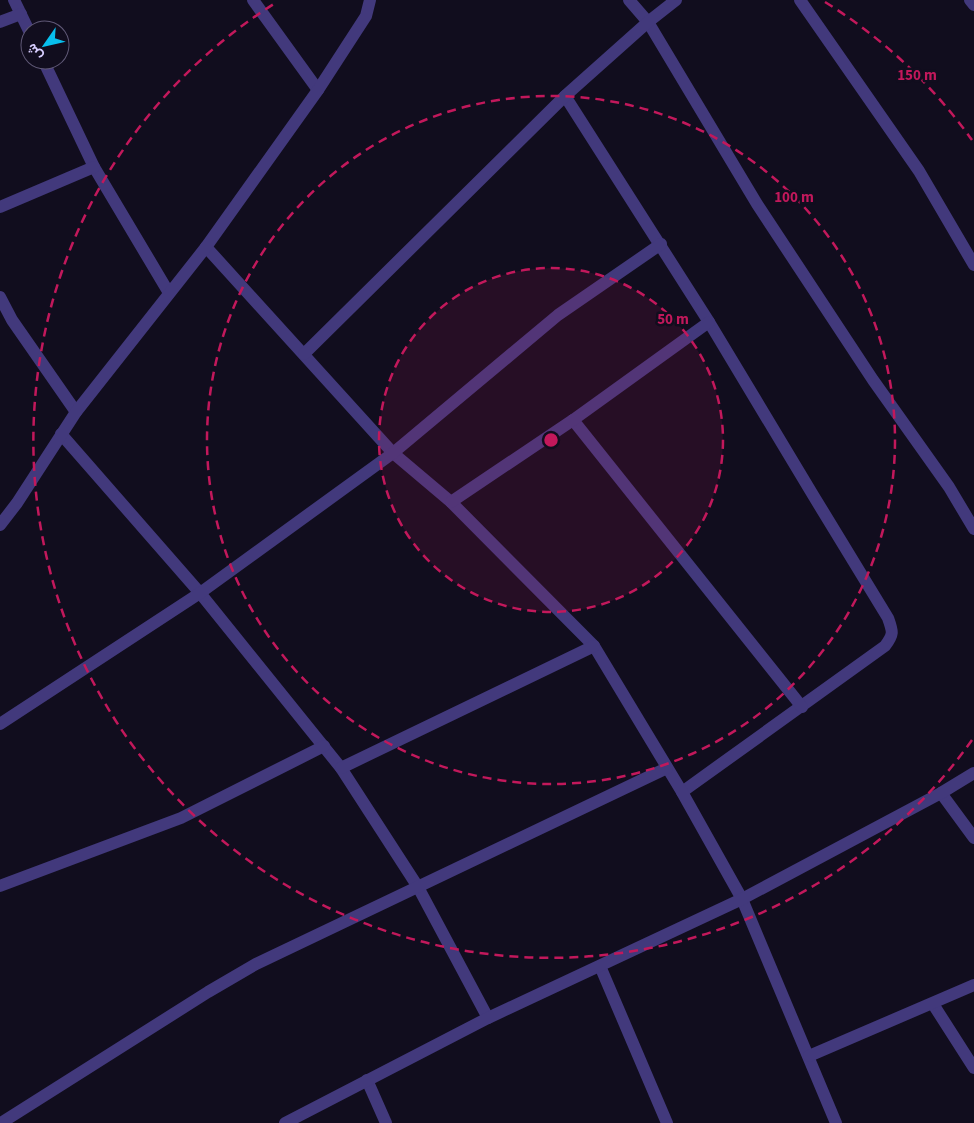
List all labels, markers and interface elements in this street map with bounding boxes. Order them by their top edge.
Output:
north arrow [20,20,70,70]
text: ش [22,39,48,64]
text: 150 m [897,65,937,86]
text: 100 m [774,187,814,208]
text: 50 m [657,309,689,330]
centre of rings [542,431,560,449]

